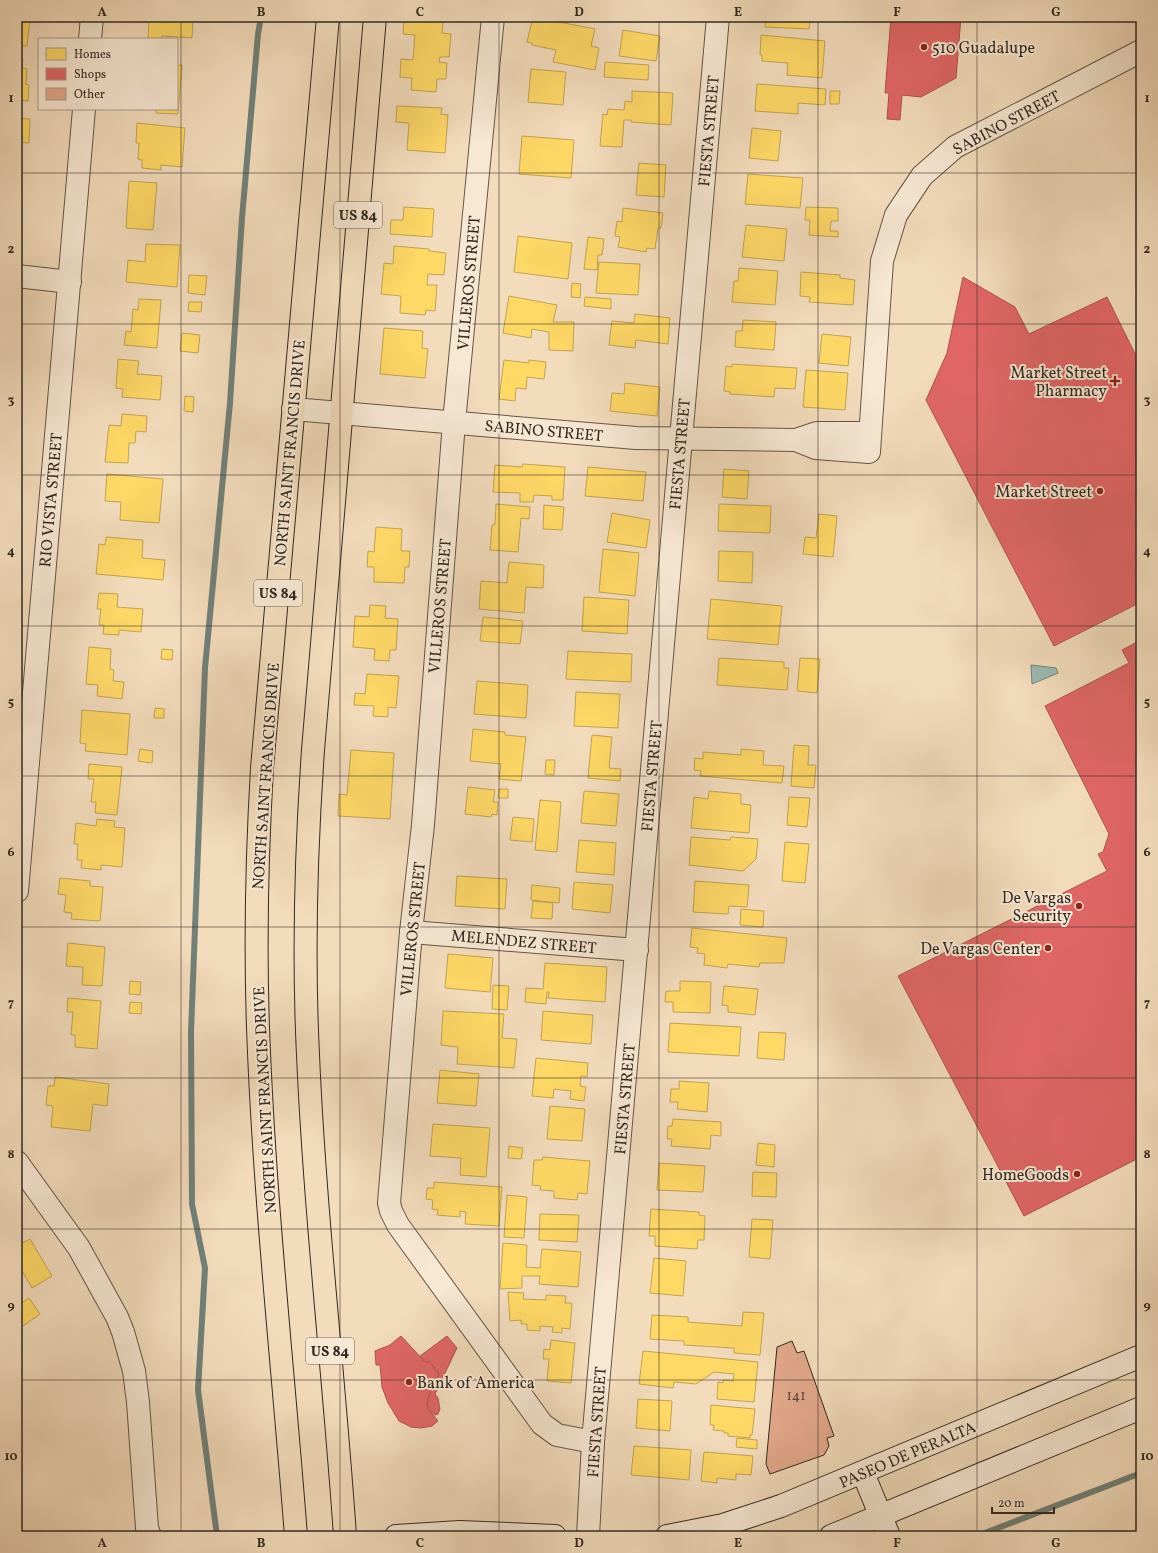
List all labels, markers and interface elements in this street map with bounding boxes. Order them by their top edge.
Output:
text: A [97,4,107,22]
text: B [257,4,266,22]
text: C [416,4,424,22]
text: D [574,4,584,22]
text: E [734,4,742,22]
text: F [893,4,901,22]
text: G [1051,4,1061,22]
legend [38,38,178,110]
place label: 510 Guadalupe [932,38,1035,60]
marker: 510 Guadalupe [919,42,929,52]
text: Homes [74,47,111,63]
text: Shops [74,67,106,83]
street label: FIESTA STREET [694,75,726,188]
street label: SABINO STREET [949,86,1065,161]
text: Other [74,87,105,103]
text: 1 [8,90,14,108]
text: 1 [1144,90,1150,108]
road number: US 84 [334,202,382,228]
street label: VILLEROS STREET [453,215,487,351]
text: 2 [8,241,15,259]
text: 2 [1144,241,1151,259]
street label: NORTH SAINT FRANCIS DRIVE [270,339,312,567]
place label: Market Street Pharmacy [1011,363,1107,403]
marker: Market Street Pharmacy [1110,376,1120,386]
text: 3 [8,392,15,410]
text: 3 [1144,392,1151,410]
street label: FIESTA STREET [665,398,697,511]
street label: SABINO STREET [484,416,604,448]
street label: RIO VISTA STREET [35,432,69,568]
place label: Market Street [996,482,1092,504]
marker: Market Street [1095,486,1105,496]
street label: VILLEROS STREET [424,538,458,674]
text: 4 [7,543,15,561]
text: 4 [1143,543,1151,561]
road number: US 84 [254,580,302,606]
street label: NORTH SAINT FRANCIS DRIVE [248,662,286,890]
text: 5 [8,694,14,712]
text: 5 [1144,694,1150,712]
street label: FIESTA STREET [637,720,669,833]
text: 6 [7,844,15,862]
text: 6 [1143,844,1151,862]
street label: VILLEROS STREET [396,861,432,998]
place label: De Vargas Security [1002,888,1071,928]
marker: De Vargas Security [1074,901,1084,911]
street label: MELENDEZ STREET [450,926,597,960]
place label: De Vargas Center [920,939,1040,961]
marker: De Vargas Center [1043,943,1053,953]
street label: NORTH SAINT FRANCIS DRIVE [249,986,283,1214]
text: 7 [8,995,14,1013]
text: 7 [1144,995,1150,1013]
street label: FIESTA STREET [610,1043,642,1156]
text: 8 [7,1146,15,1164]
text: 8 [1143,1146,1151,1164]
place label: HomeGoods [982,1165,1069,1187]
marker: HomeGoods [1072,1169,1082,1179]
text: 9 [7,1297,15,1315]
text: 9 [1143,1297,1151,1315]
road number: US 84 [306,1338,354,1364]
street label: FIESTA STREET [583,1366,613,1479]
place label: Bank of America [417,1373,535,1395]
marker: Bank of America [404,1377,414,1387]
house number: 141 [786,1387,806,1406]
street label: PASEO DE PERALTA [836,1417,980,1495]
text: 10 [4,1448,18,1466]
text: 10 [1140,1448,1154,1466]
scale bar [992,1489,1054,1515]
text: 20 m [998,1496,1025,1512]
text: A [97,1535,107,1553]
text: B [257,1535,266,1553]
text: C [416,1535,424,1553]
text: D [574,1535,584,1553]
text: E [734,1535,742,1553]
text: F [893,1535,901,1553]
text: G [1051,1535,1061,1553]

